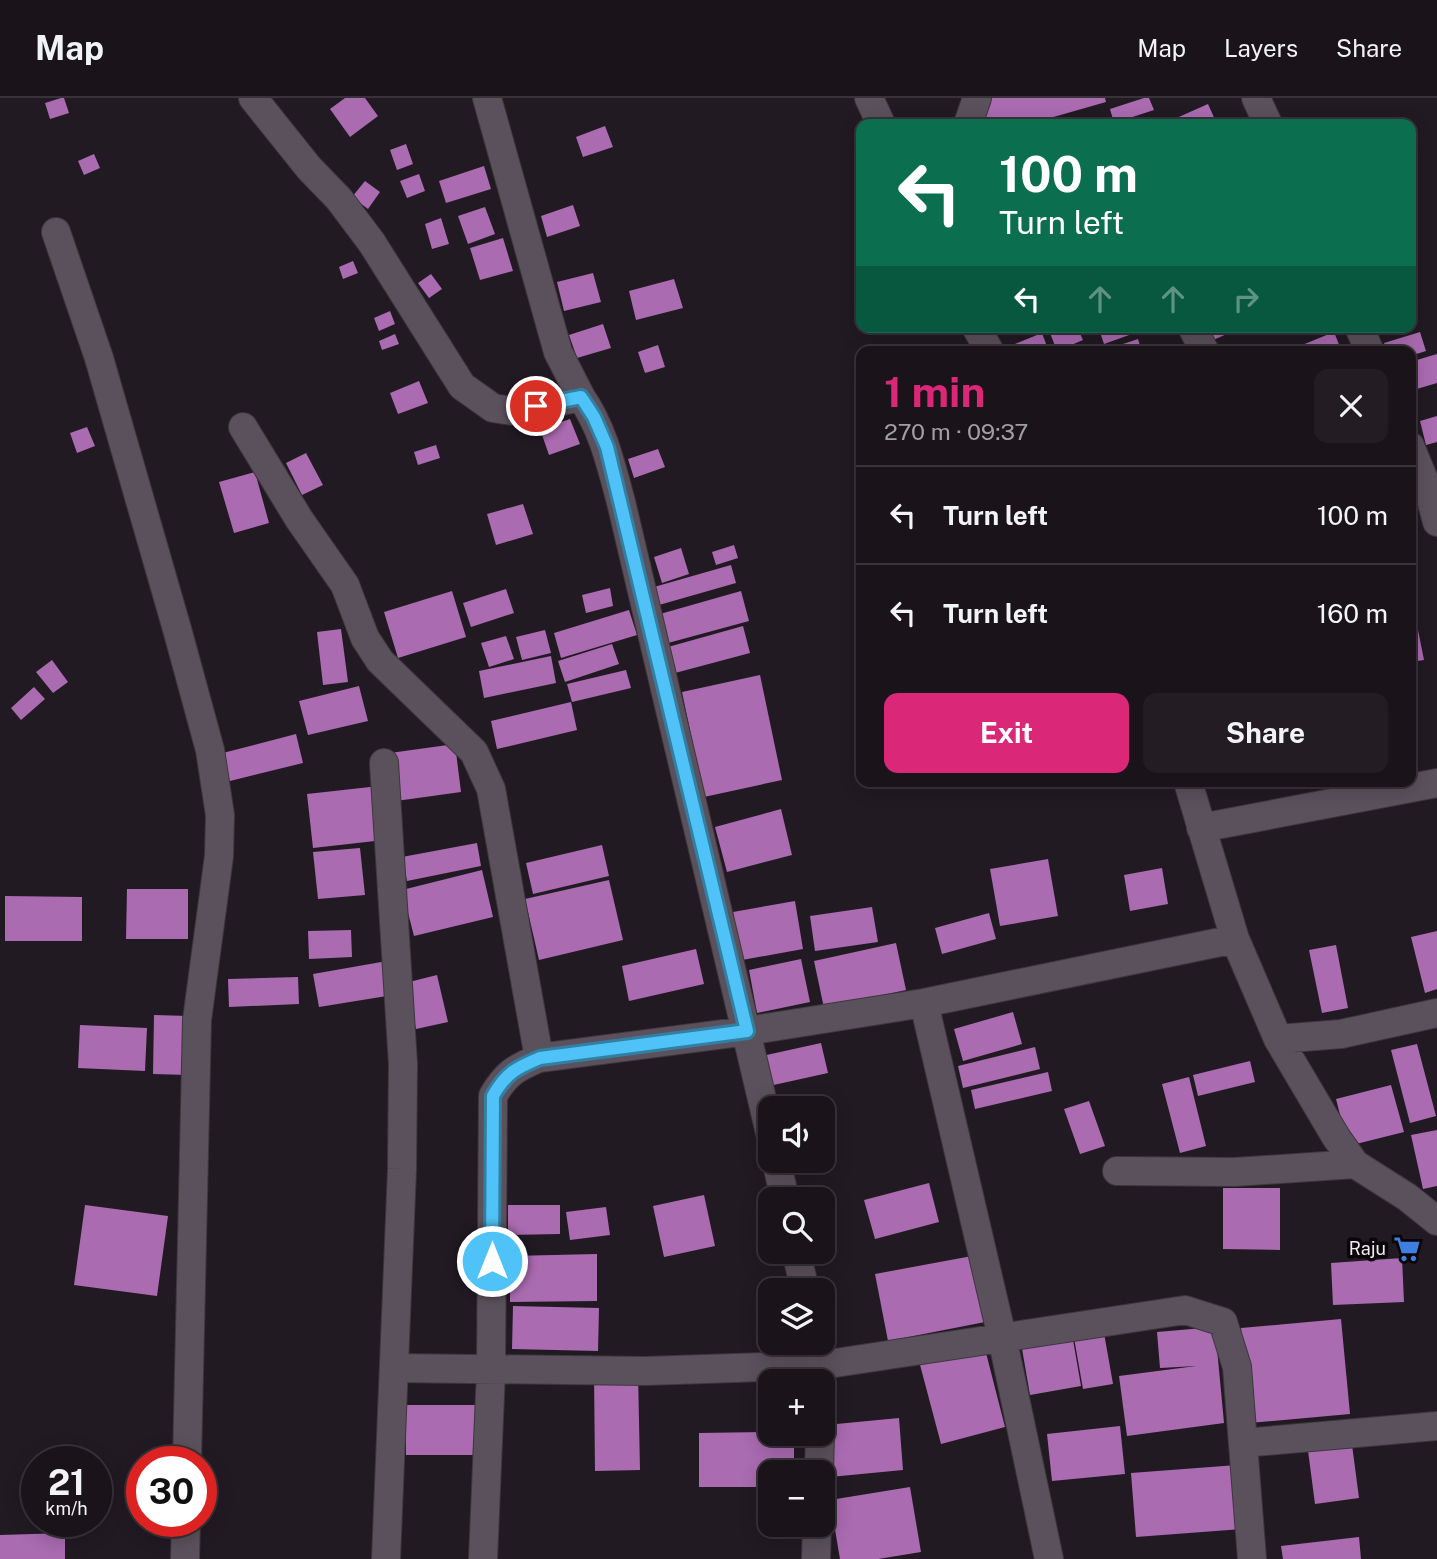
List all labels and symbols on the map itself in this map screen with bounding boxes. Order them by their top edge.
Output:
pin [506,376,566,436]
position arrow [455,1224,529,1298]
supermarket icon: Raju [1392,1234,1422,1264]
place label: Raju [1349,1238,1386,1259]
speed limit sign: 30 [126,1446,217,1537]

